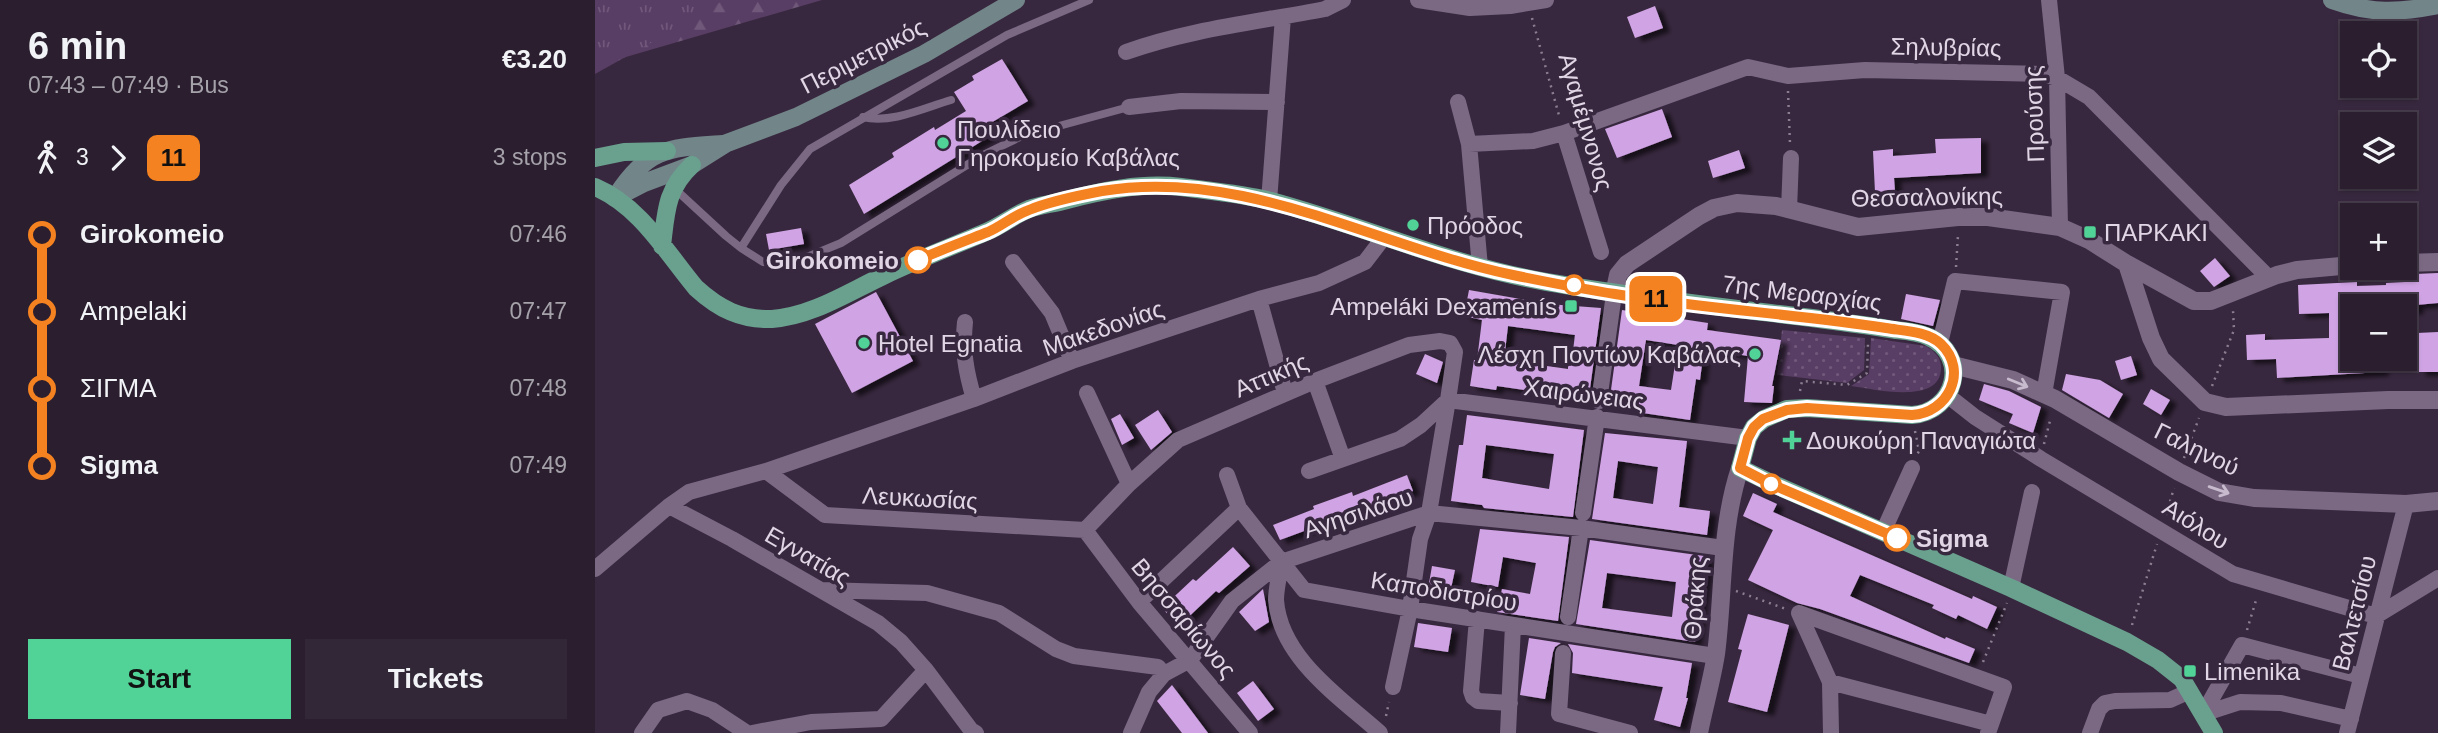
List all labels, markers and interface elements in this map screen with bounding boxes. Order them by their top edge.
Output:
street label: Περιμετρικός [796,13,930,99]
map controls [2340,21,2417,371]
button: locate [2340,21,2417,98]
text: 6 min [28,25,127,67]
street label: Σηλυβρίας [1890,33,2002,61]
text: €3.20 [502,44,567,74]
street label: Αγαμέμνονος [1553,50,1619,194]
street label: Προύσης [2019,65,2049,163]
text: 07:43 – 07:49 · Bus [28,72,229,98]
button: layers [2340,112,2417,189]
place label: Πουλίδειο Γηροκομείο Καβάλας [957,116,1180,171]
marker: Πουλίδειο Γηροκομείο Καβάλας [935,135,951,151]
icon: walk [28,139,66,177]
icon: forward [99,139,137,177]
text: 3 [76,144,89,170]
text: 11 [161,144,186,171]
text: 3 stops [493,144,567,170]
street label: Θεσσαλονίκης [1851,182,2003,212]
button: + [2340,203,2417,280]
place label: Πρόοδος [1427,212,1523,239]
marker: Πρόοδος [1405,217,1421,233]
text: Girokomeio [80,219,224,249]
place label: ΠΑΡΚΑΚΙ [2104,219,2208,246]
text: 07:46 [509,221,567,247]
marker: ΠΑΡΚΑΚΙ [2082,224,2098,240]
place label: Girokomeio [766,247,899,274]
marker: Girokomeio [905,247,931,273]
street label: 7ης Μεραρχίας [1721,270,1883,316]
unlabelled marker [1564,275,1584,295]
line badge: 11 [1625,276,1687,322]
text: 11 [1643,285,1669,312]
place label: Ampeláki Dexamenís [1330,293,1557,320]
button: − [2340,294,2417,371]
street label: Μακεδονίας [1039,295,1167,361]
text: Ampelaki [80,296,187,326]
text: 07:47 [509,298,567,324]
marker: Ampeláki Dexamenís [1563,298,1579,314]
place label: Hotel Egnatia [878,330,1023,357]
marker: Hotel Egnatia [856,335,872,351]
place label: Λέσχη Ποντίων Καβάλας [1478,341,1741,368]
marker: Λέσχη Ποντίων Καβάλας [1747,346,1763,362]
street label: Αττικής [1230,347,1312,403]
text: ΣΙΓΜΑ [80,373,157,403]
street label: Χαιρώνειας [1522,373,1646,415]
text: 07:48 [509,375,567,401]
one-way arrow [2007,378,2029,391]
street label: Γαληνού [2150,417,2244,481]
place label: Δουκούρη Παναγιώτα [1806,427,2036,454]
marker: Δουκούρη Παναγιώτα [1784,432,1800,448]
text: Sigma [80,450,158,480]
text: 07:49 [509,452,567,478]
unlabelled marker [1761,474,1781,494]
street label: Λευκωσίας [861,481,979,515]
street label: Αγησιλάου [1300,483,1416,543]
one-way arrow [2207,485,2229,497]
street label: Αιόλου [2158,493,2234,555]
street label: Εγνατίας [760,521,856,591]
marker: Sigma [1884,525,1910,551]
place label: Sigma [1916,525,1989,552]
street label: Βησσαρίωνος [1126,553,1242,683]
street label: Βαλτετσίου [2327,553,2381,673]
street label: Θράκης [1679,556,1711,640]
street label: Καποδιστρίου [1369,566,1519,616]
button: Start [28,639,291,719]
button: Tickets [305,639,567,719]
place label: Limenika [2204,658,2301,685]
marker: Limenika [2182,663,2198,679]

